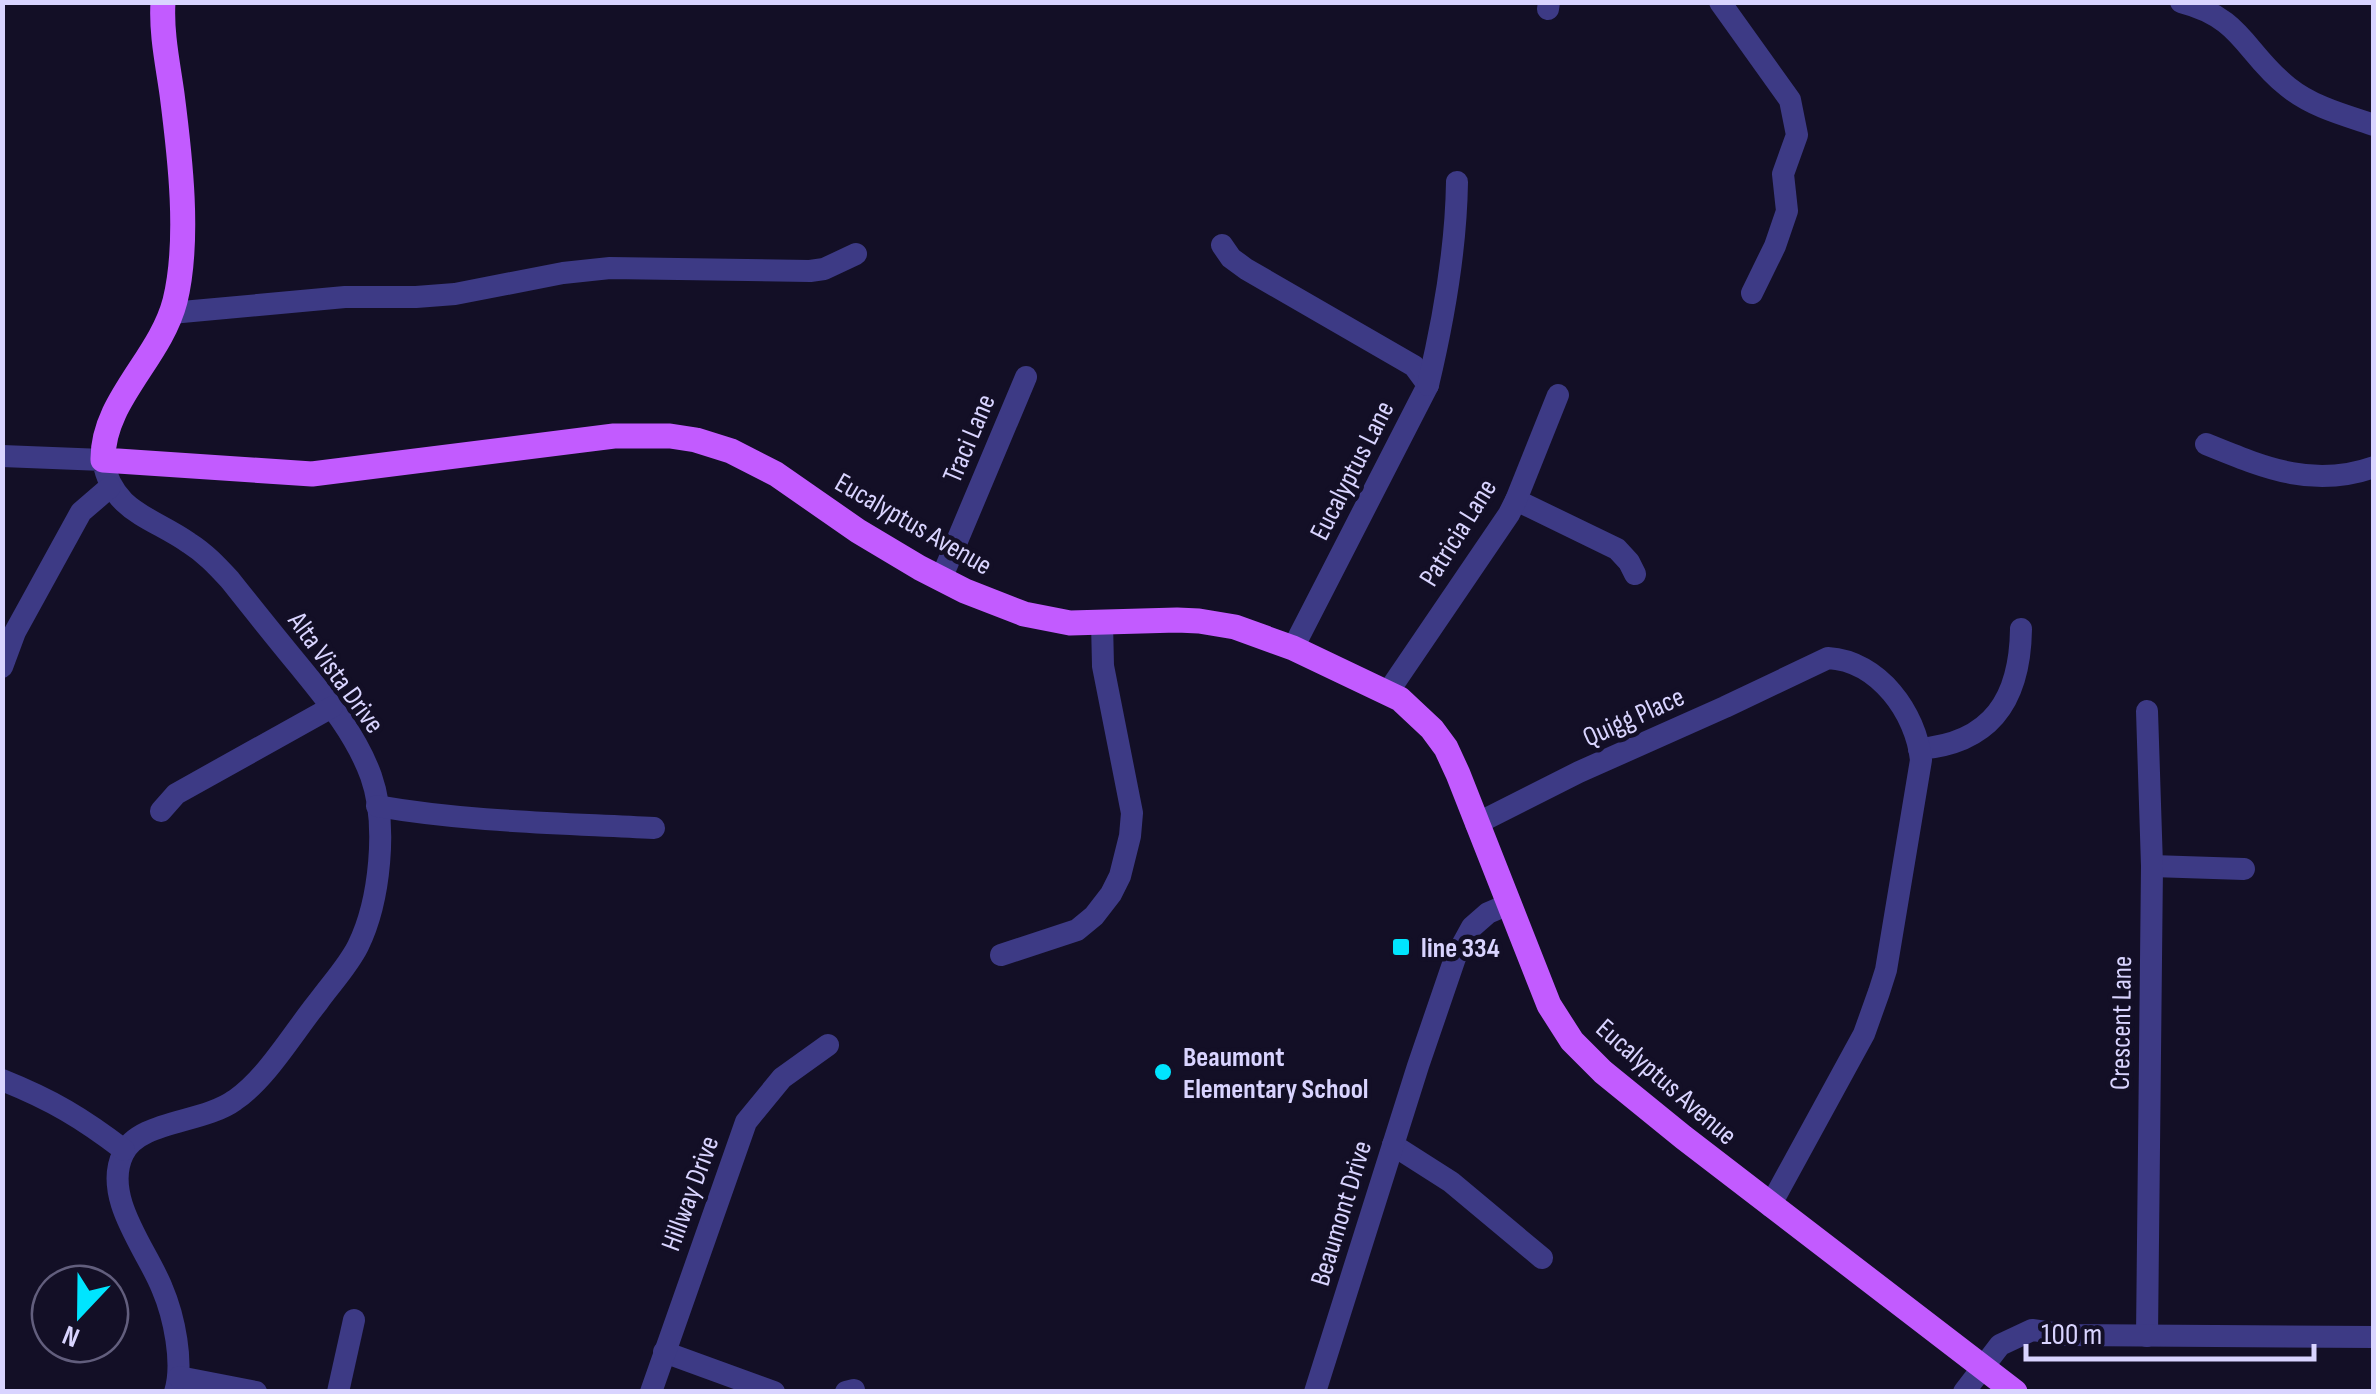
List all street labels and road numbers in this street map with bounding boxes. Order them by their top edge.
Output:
street label: Traci Lane [936,389,1003,488]
street label: Eucalyptus Lane [1303,396,1401,546]
street label: Eucalyptus Avenue [829,466,998,583]
street label: Patricia Lane [1412,473,1504,592]
street label: Alta Vista Drive [280,605,391,740]
street label: Quigg Place [1578,680,1690,754]
street label: Crescent Lane [2104,956,2139,1090]
street label: Eucalyptus Avenue [1589,1012,1743,1152]
street label: Hillway Drive [654,1132,726,1256]
street label: Beaumont Drive [1304,1137,1379,1290]

